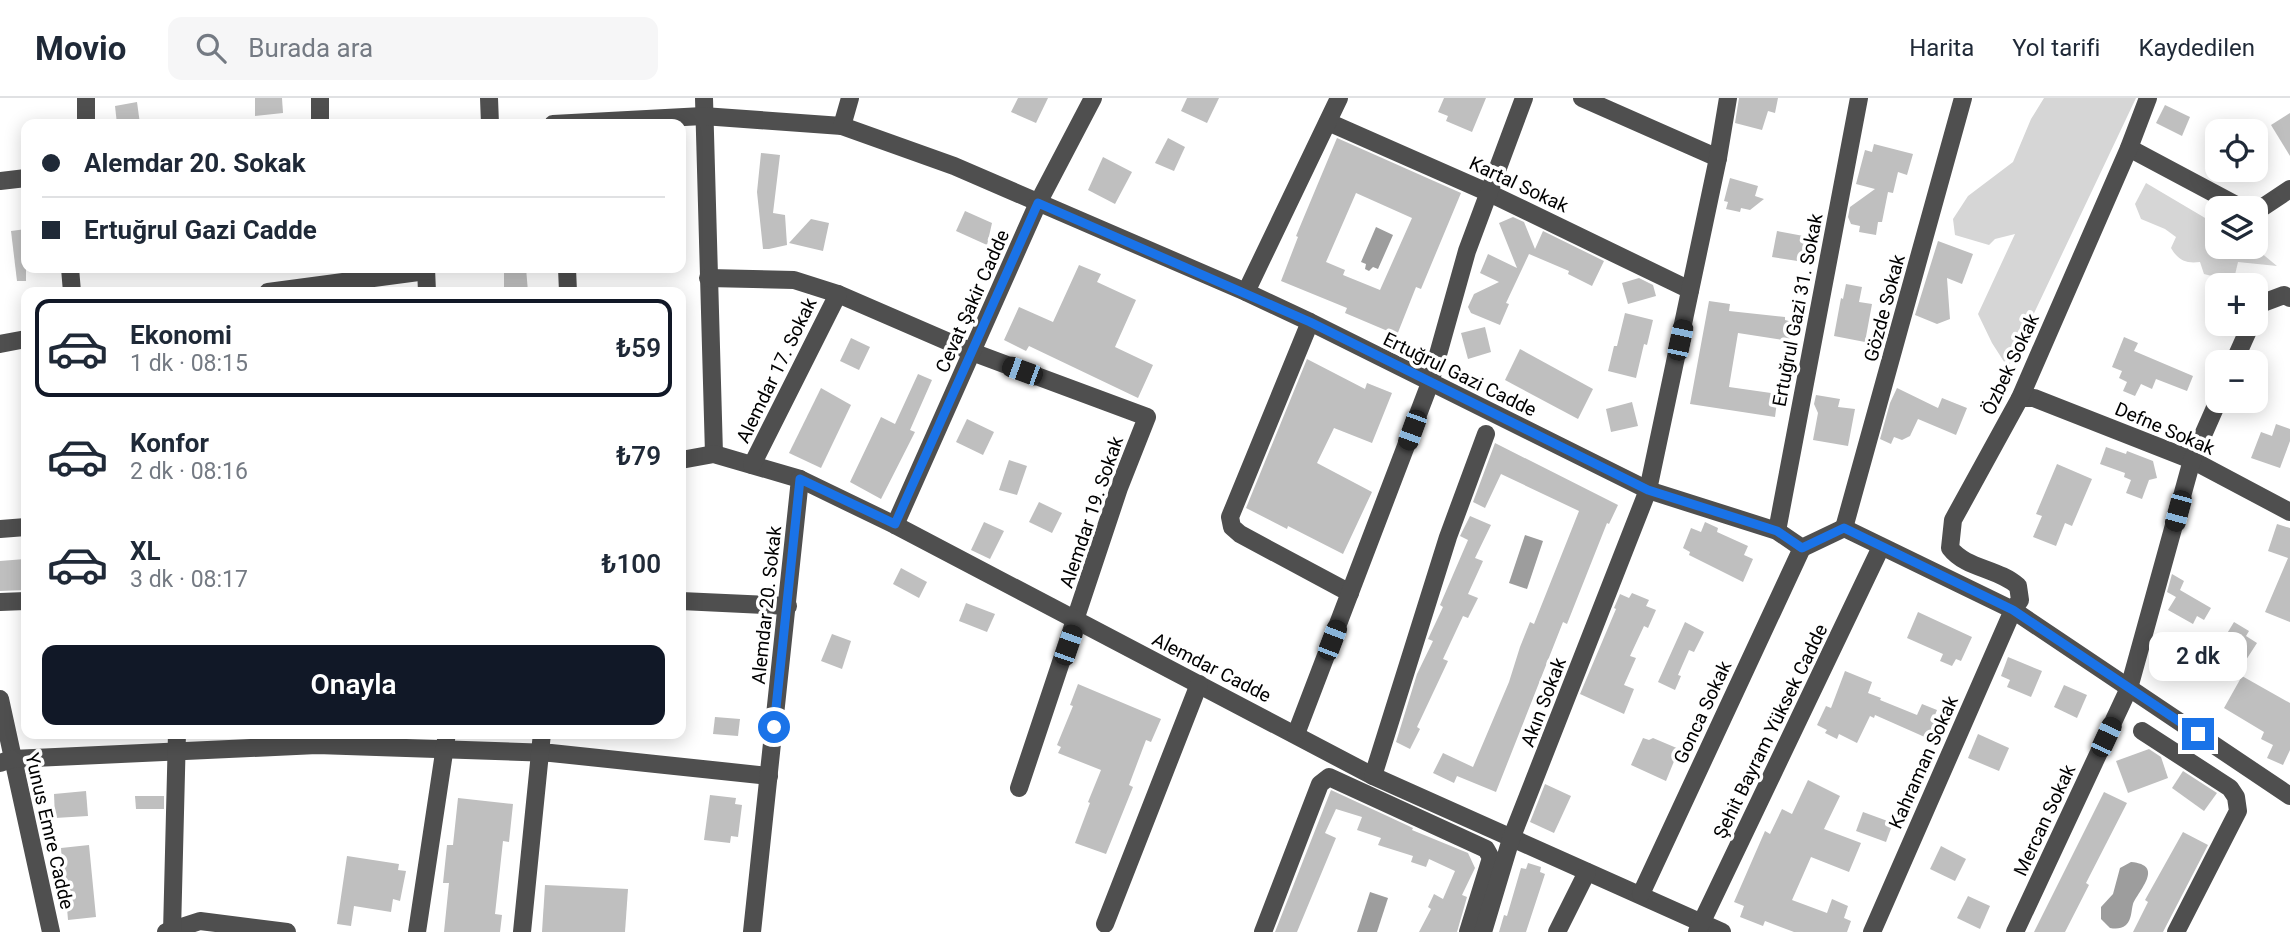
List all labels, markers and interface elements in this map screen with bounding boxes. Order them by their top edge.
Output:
search box [168,17,658,80]
text: Movio [35,29,126,68]
icon: search [192,29,230,67]
text: Burada ara [248,33,373,63]
text: Harita [1909,34,1974,62]
text: Yol tarifi [2012,34,2100,62]
text: Kaydedilen [2138,34,2255,62]
map controls [2205,119,2268,413]
button: locate [2205,119,2268,182]
text: Alemdar 20. Sokak [84,148,306,178]
street label: Kartal Sokak [1466,151,1572,218]
button: layers [2205,196,2268,259]
street label: Ertuğrul Gazi 31. Sokak [1767,211,1828,409]
text: Ertuğrul Gazi Cadde [84,215,317,245]
street label: Cevat Şakir Cadde [931,226,1014,376]
street label: Gözde Sokak [1859,252,1910,364]
button: + [2205,273,2268,336]
street label: Alemdar 17. Sokak [731,294,822,447]
street label: Özbek Sokak [1977,309,2044,419]
icon: car [46,317,109,380]
car [1666,317,1695,363]
text: Ekonomi [130,320,232,350]
street label: Ertuğrul Gazi Cadde [1379,327,1540,422]
text: ₺59 [616,333,661,363]
text: 1 dk · 08:15 [130,350,248,377]
button: − [2205,350,2268,413]
car [999,354,1046,388]
street label: Defne Sokak [2111,397,2218,460]
car [1395,407,1430,453]
icon: car [46,425,109,488]
text: Konfor [130,428,209,458]
street label: Alemdar 19. Sokak [1055,433,1128,591]
text: ₺79 [616,441,661,471]
text: 2 dk · 08:16 [130,458,248,485]
car [2163,488,2194,534]
street label: Alemdar 20. Sokak [747,525,786,685]
icon: car [46,533,109,596]
text: XL [130,536,161,566]
text: ₺100 [601,549,661,579]
text: 3 dk · 08:17 [130,566,248,593]
car [1315,617,1350,663]
street label: Şehit Bayram Yüksek Cadde [1708,620,1832,842]
car [1052,622,1085,668]
street label: Alemdar Cadde [1149,628,1275,707]
callout: 2 dk [2149,632,2247,682]
text: 2 dk [2176,643,2220,670]
button: Onayla [42,645,665,725]
street label: Akın Sokak [1516,654,1571,750]
street label: Gonca Sokak [1669,657,1736,767]
street label: Kahraman Sokak [1884,692,1963,832]
route start [758,711,790,743]
car [2088,714,2125,760]
route end [2182,718,2214,750]
street label: Yunus Emre Cadde [20,751,79,912]
street label: Mercan Sokak [2009,761,2080,880]

